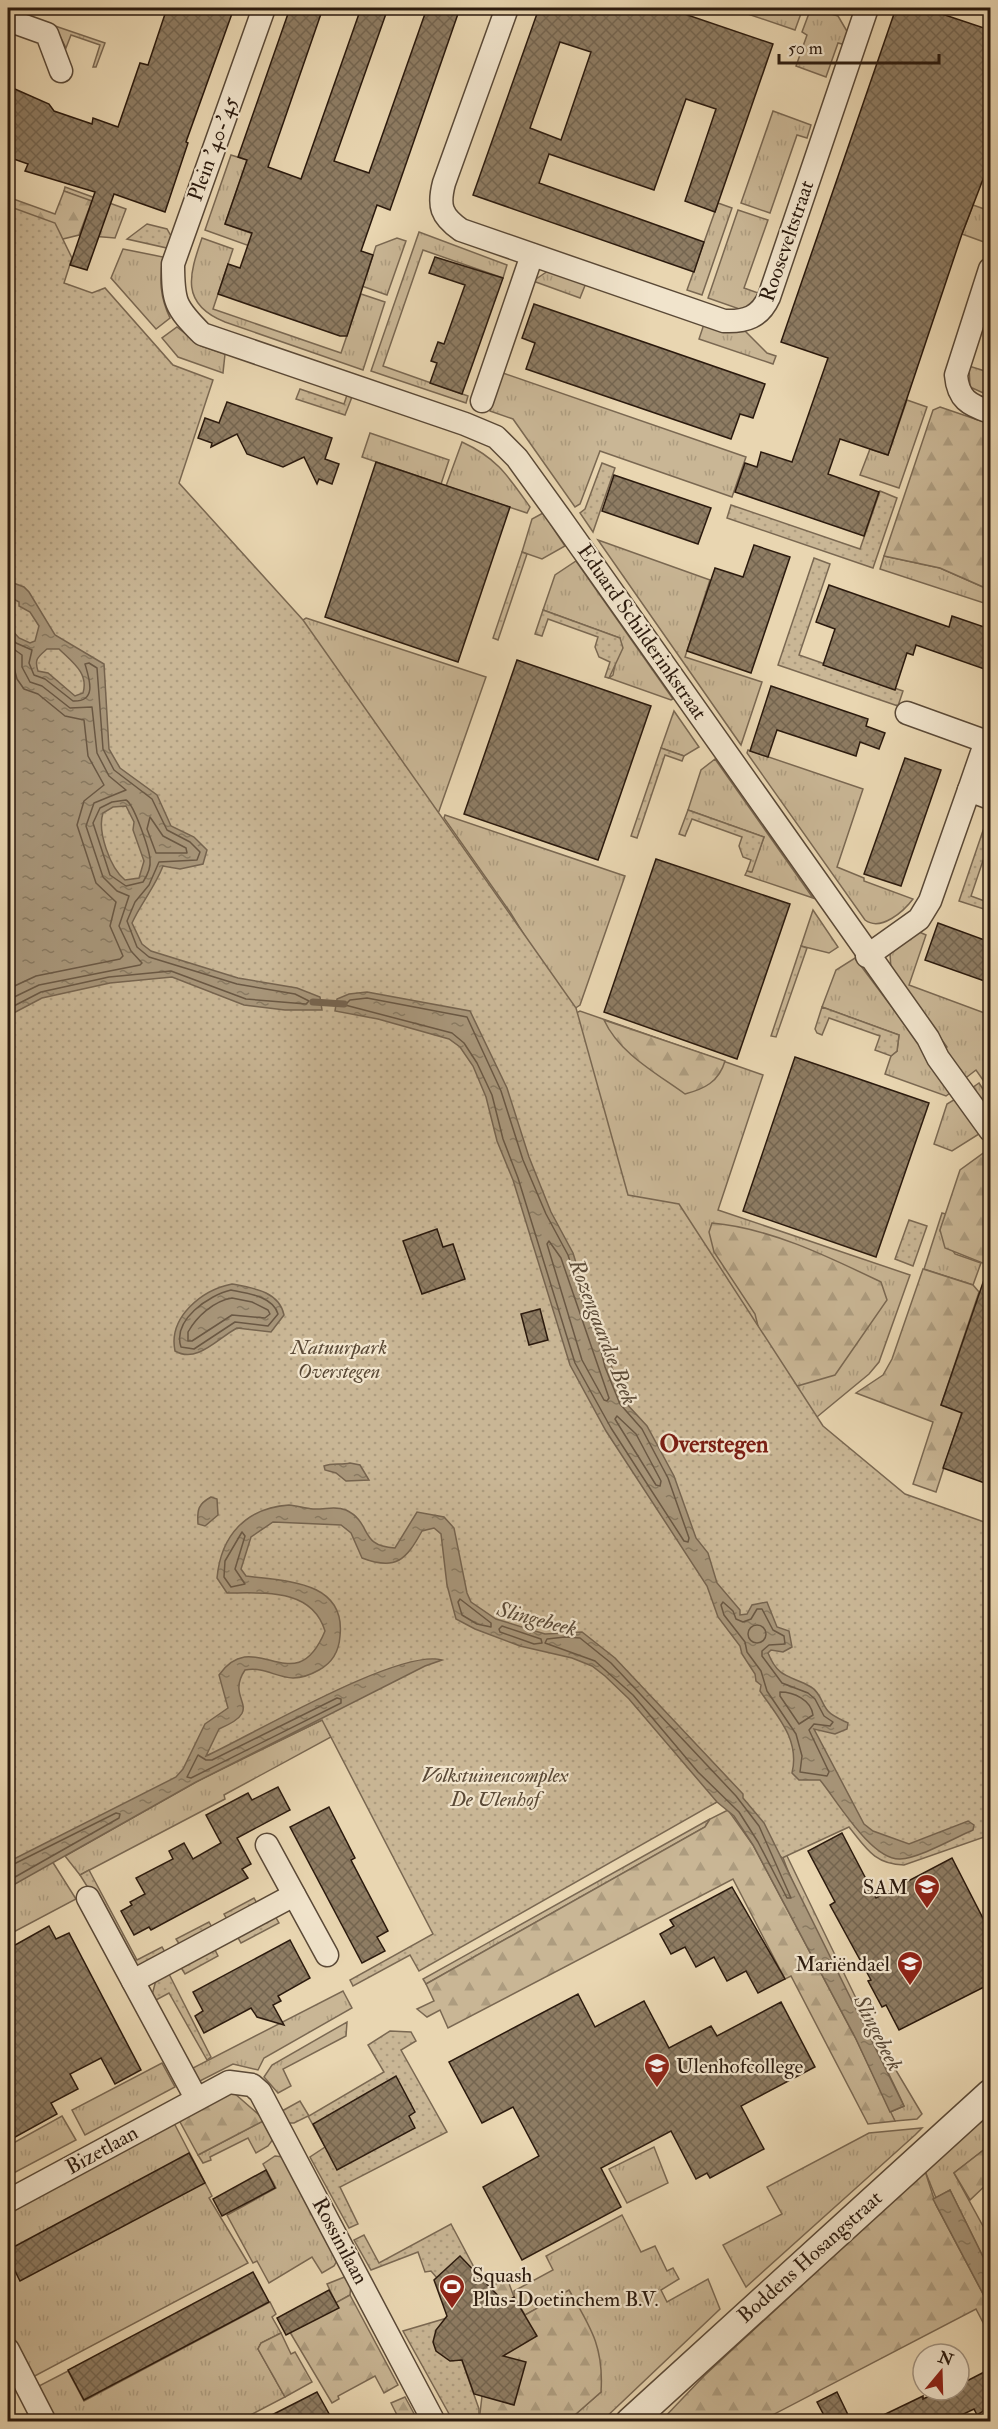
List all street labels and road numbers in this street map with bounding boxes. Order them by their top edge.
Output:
street label: Plein '40-'45 [182,92,245,205]
street label: Rooseveltstraat [754,177,820,305]
street label: Eduard Schilderinkstraat [571,539,713,725]
street label: Bizetlaan [61,2119,143,2181]
street label: Boddens Hosangstraat [732,2185,888,2329]
street label: Rossinilaan [306,2193,374,2289]

